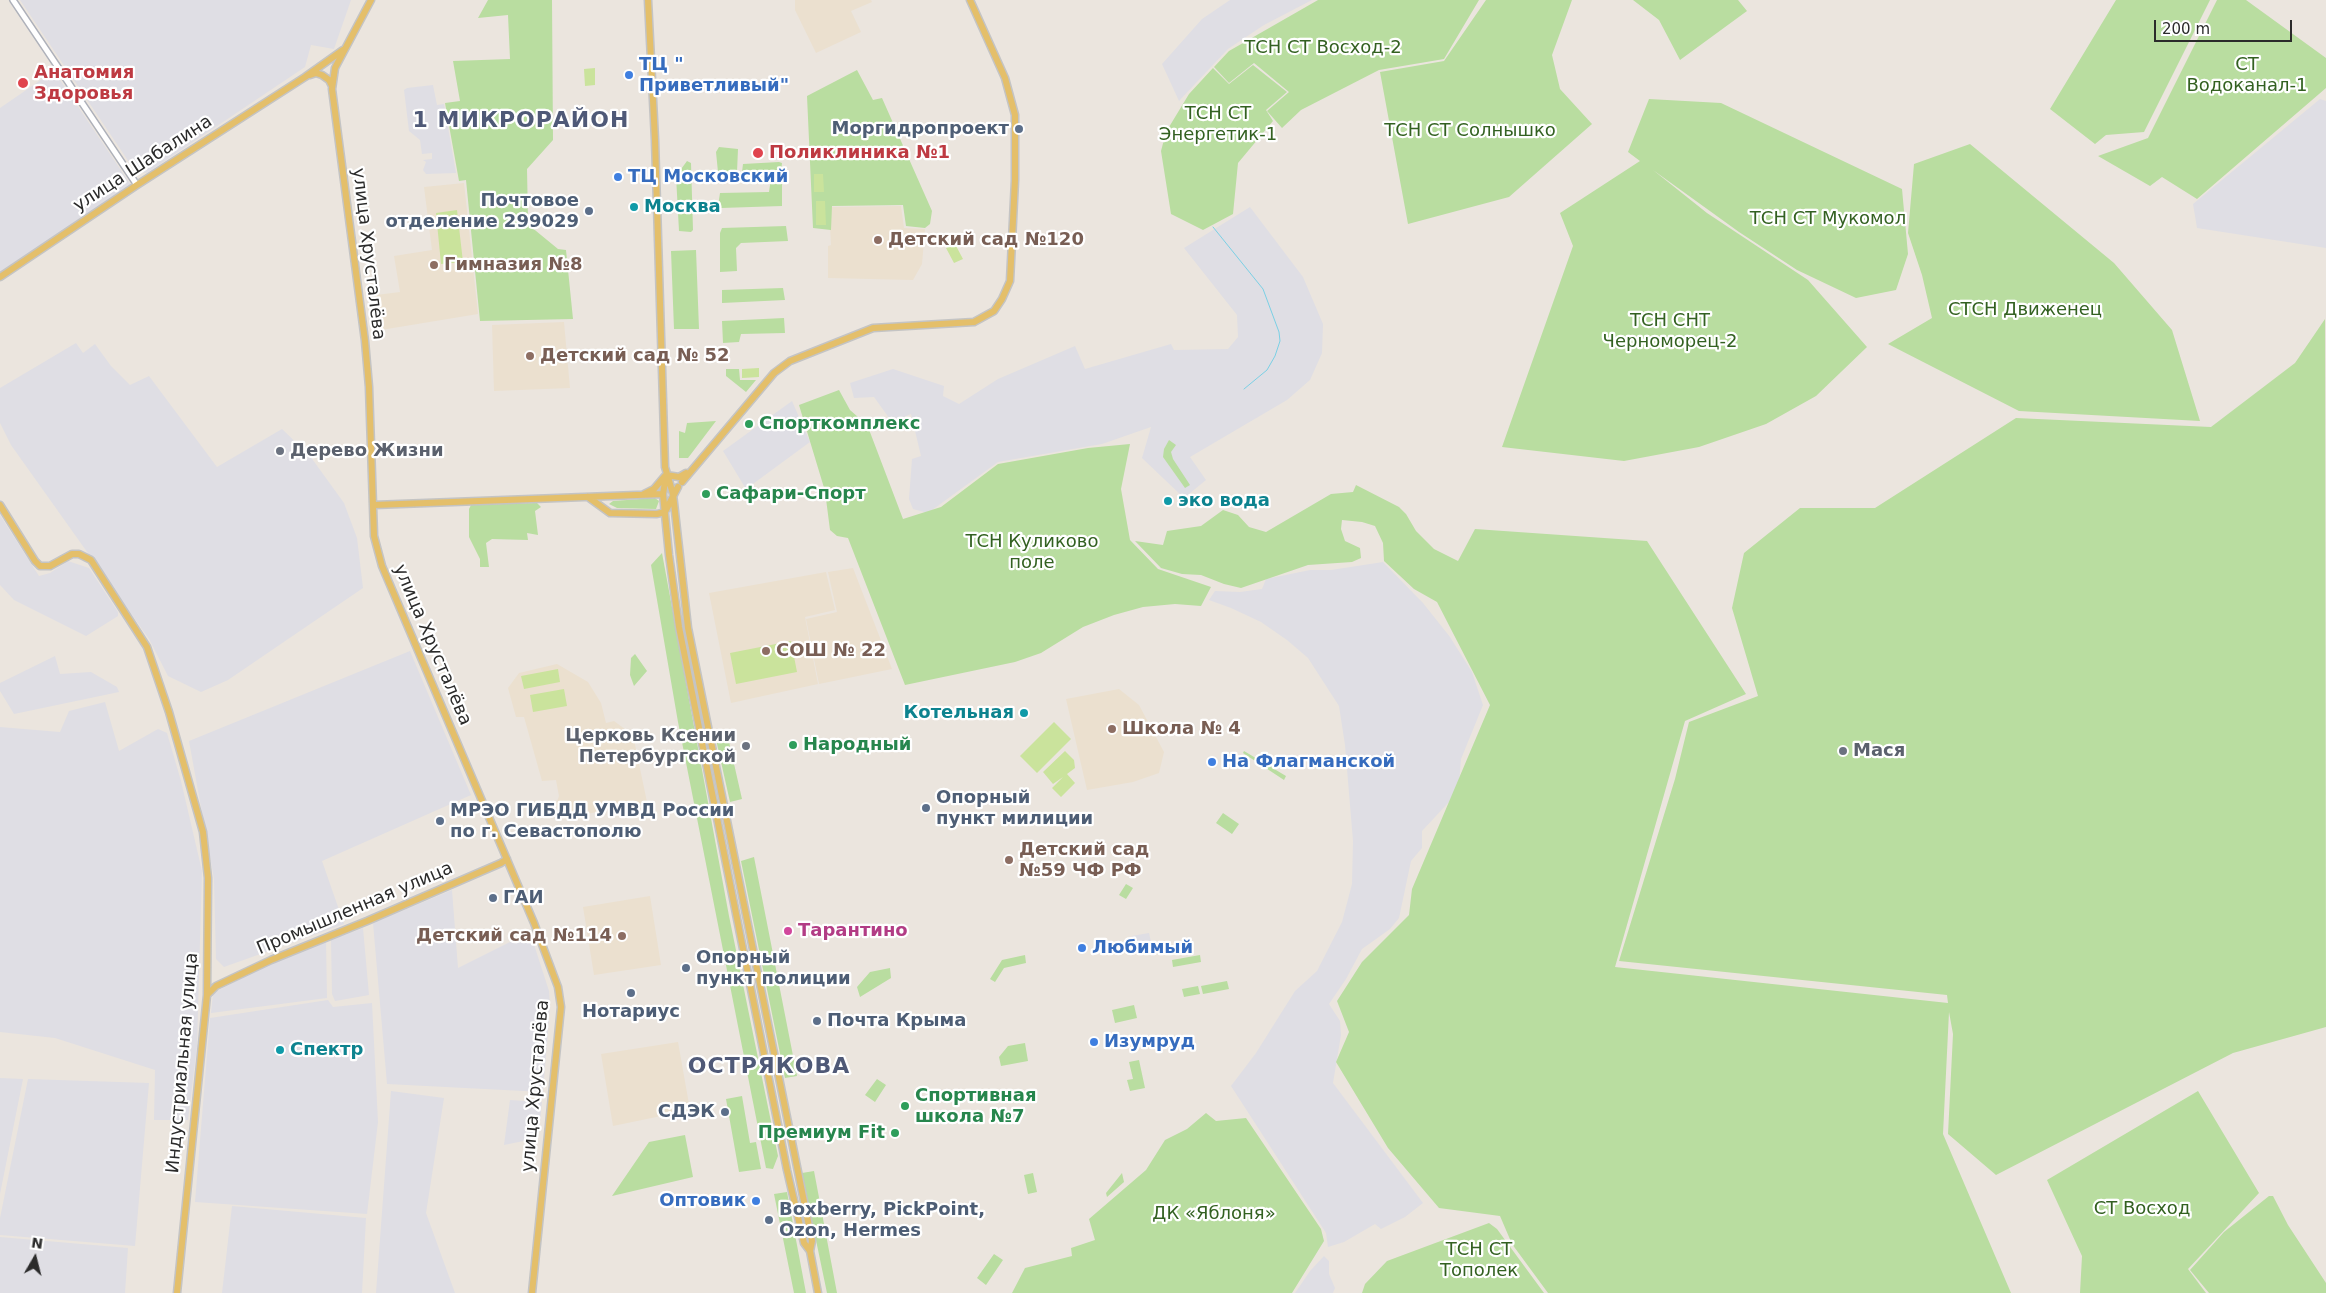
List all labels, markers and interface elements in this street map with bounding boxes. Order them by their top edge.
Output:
scale bar [2156,10,2294,42]
text: 200 m [2162,20,2210,38]
park label: ТСН СТ Восход-2 [1244,37,1402,59]
place label: ТЦ " Приветливый" [639,54,789,96]
park label: СТ Водоканал-1 [2187,54,2307,96]
place label: Анатомия Здоровья [34,62,134,104]
marker: ТЦ " Приветливый" [623,69,635,81]
marker: Анатомия Здоровья [16,76,30,90]
park label: ТСН СТ Энергетик-1 [1159,103,1277,146]
district label: 1 МИКРОРАЙОН [411,108,631,134]
street label: улица Шабалина [69,111,217,217]
place label: Моргидропроект [831,118,1009,140]
park label: ТСН СТ Солнышко [1384,120,1556,142]
marker: Моргидропроект [1013,123,1025,135]
place label: Поликлиника №1 [769,142,950,164]
marker: Поликлиника №1 [751,146,765,160]
place label: ТЦ Московский [628,166,788,188]
street label: улица Хрусталёва [347,167,389,341]
marker: ТЦ Московский [612,171,624,183]
place label: Почтовое отделение 299029 [385,190,579,232]
place label: Москва [644,196,721,218]
marker: Москва [628,201,640,213]
marker: Почтовое отделение 299029 [583,205,595,217]
park label: ТСН СТ Мукомол [1750,208,1906,230]
place label: Детский сад №120 [888,229,1084,251]
marker: Детский сад №120 [872,234,884,246]
place label: Гимназия №8 [444,254,582,276]
marker: Гимназия №8 [428,259,440,271]
park label: СТСН Движенец [1948,299,2102,321]
park label: ТСН СНТ Черноморец-2 [1603,310,1737,352]
place label: Детский сад № 52 [540,345,730,367]
marker: Детский сад № 52 [524,350,536,362]
place label: Спорткомплекс [759,413,920,435]
marker: Спорткомплекс [743,418,755,430]
place label: Дерево Жизни [290,440,444,462]
marker: Дерево Жизни [274,445,286,457]
place label: Сафари-Спорт [716,483,866,505]
marker: Сафари-Спорт [700,488,712,500]
place label: эко вода [1178,490,1270,512]
marker: эко вода [1162,495,1174,507]
park label: ТСН Куликово поле [966,531,1098,574]
street label: улица Хрусталёва [388,561,476,729]
place label: СОШ № 22 [776,640,886,662]
marker: СОШ № 22 [760,645,772,657]
place label: Котельная [904,702,1014,724]
marker: Котельная [1018,707,1030,719]
place label: Школа № 4 [1122,718,1241,740]
marker: Школа № 4 [1106,723,1118,735]
place label: Церковь Ксении Петербургской [565,725,736,768]
place label: Народный [803,734,911,756]
marker: Народный [787,739,799,751]
marker: Церковь Ксении Петербургской [740,740,752,752]
place label: Мася [1853,740,1905,762]
marker: Мася [1837,745,1849,757]
place label: На Флагманской [1222,751,1395,773]
marker: На Флагманской [1206,756,1218,768]
place label: Опорный пункт милиции [936,787,1093,830]
place label: МРЭО ГИБДД УМВД России по г. Севастополю [450,800,734,842]
marker: Опорный пункт милиции [920,802,932,814]
marker: МРЭО ГИБДД УМВД России по г. Севастополю [434,815,446,827]
place label: Детский сад №59 ЧФ РФ [1019,839,1149,882]
marker: Детский сад №59 ЧФ РФ [1003,854,1015,866]
street label: Промышленная улица [254,858,456,960]
place label: ГАИ [503,887,543,909]
marker: ГАИ [487,892,499,904]
place label: Тарантино [798,920,908,942]
place label: Детский сад №114 [416,925,612,947]
marker: Тарантино [782,925,794,937]
marker: Детский сад №114 [616,930,628,942]
place label: Любимый [1092,937,1193,959]
marker: Любимый [1076,942,1088,954]
place label: Опорный пункт полиции [696,947,851,990]
street label: Индустриальная улица [163,952,203,1174]
marker: Опорный пункт полиции [680,962,692,974]
marker: Нотариус [625,987,637,999]
street label: улица Хрусталёва [518,999,554,1173]
place label: Нотариус [582,1001,680,1023]
place label: Почта Крыма [827,1010,966,1032]
marker: Почта Крыма [811,1015,823,1027]
place label: Изумруд [1104,1031,1195,1053]
marker: Изумруд [1088,1036,1100,1048]
place label: Спектр [290,1039,363,1061]
marker: Спектр [274,1044,286,1056]
district label: ОСТРЯКОВА [687,1054,851,1080]
place label: Спортивная школа №7 [915,1085,1036,1128]
marker: Спортивная школа №7 [899,1100,911,1112]
place label: СДЭК [658,1101,715,1123]
marker: СДЭК [719,1106,731,1118]
place label: Премиум Fit [758,1122,885,1144]
marker: Премиум Fit [889,1127,901,1139]
place label: Оптовик [659,1190,746,1212]
marker: Оптовик [750,1195,762,1207]
park label: СТ Восход [2094,1198,2190,1220]
place label: Boxberry, PickPoint, Ozon, Hermes [779,1199,985,1242]
park label: ДК «Яблоня» [1152,1203,1276,1225]
marker: Boxberry, PickPoint, Ozon, Hermes [763,1214,775,1226]
north arrow [10,1233,60,1283]
text: N [30,1234,44,1252]
park label: ТСН СТ Тополек [1440,1239,1518,1282]

